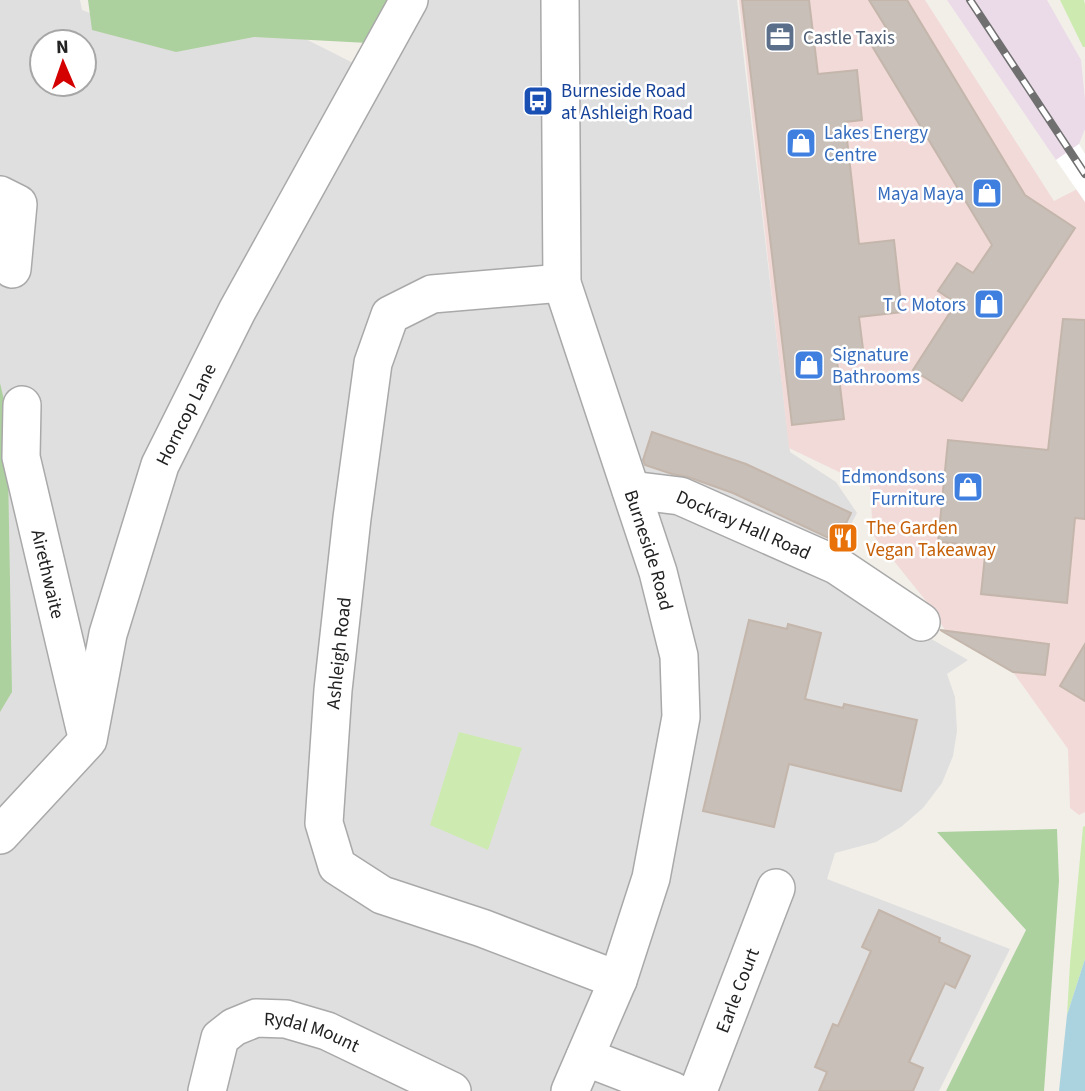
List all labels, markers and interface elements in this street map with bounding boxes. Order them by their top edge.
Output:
office icon: Castle Taxis [763,20,797,54]
place label: Castle Taxis [803,25,895,52]
north arrow [28,28,98,98]
text: N [56,34,69,61]
place label: Burneside Road at Ashleigh Road [561,78,693,127]
bus stop icon: Burneside Road at Ashleigh Road [521,84,555,118]
place label: Lakes Energy Centre [824,120,928,169]
shop icon: Lakes Energy Centre [784,126,818,160]
shop icon: Maya Maya [970,176,1004,210]
place label: Maya Maya [877,181,964,208]
shop icon: T C Motors [972,287,1006,321]
place label: T C Motors [883,292,966,319]
place label: Signature Bathrooms [832,342,920,391]
shop icon: Signature Bathrooms [792,348,826,382]
street label: Horncop Lane [150,359,224,471]
place label: Edmondsons Furniture [841,464,945,513]
shop icon: Edmondsons Furniture [951,470,985,504]
street label: Dockray Hall Road [671,484,815,567]
street label: Burneside Road [617,486,679,614]
place label: The Garden Vegan Takeaway [866,515,996,564]
restaurant icon: The Garden Vegan Takeaway [826,521,860,555]
street label: Airethwaite [23,527,71,621]
street label: Ashleigh Road [320,596,359,711]
street label: Earle Court [710,944,767,1037]
street label: Rydal Mount [263,1006,364,1060]

